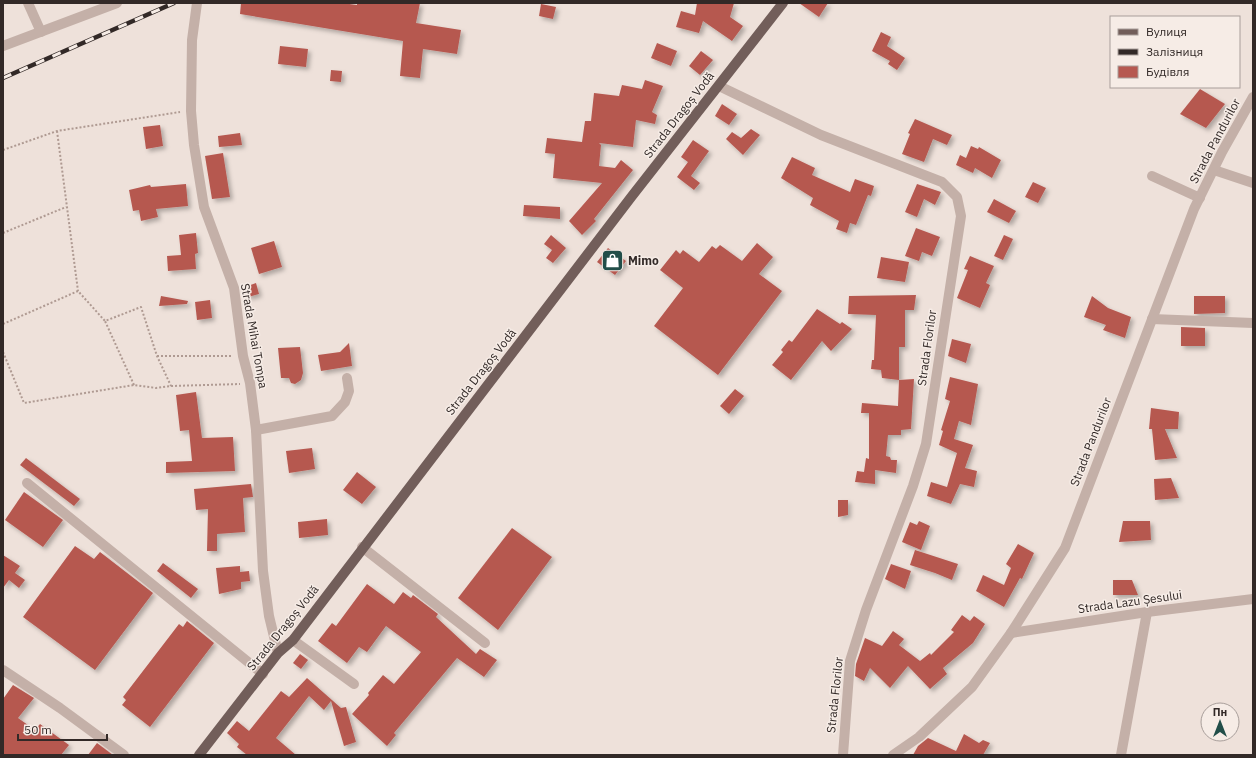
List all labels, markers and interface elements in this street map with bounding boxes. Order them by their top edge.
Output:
legend [1110,16,1240,88]
text: Вулиця [1146,24,1187,39]
text: Залізниця [1146,44,1203,59]
text: Будівля [1146,64,1189,79]
street label: Strada Dragoș Vodă [640,68,717,161]
street label: Strada Pandurilor [1186,95,1244,186]
shop icon: Mimo [599,248,625,274]
place label: Mimo [628,253,659,268]
street label: Strada Mihai Tompa [238,282,271,390]
street label: Strada Florilor [914,308,939,387]
street label: Strada Dragoș Vodă [442,325,519,418]
street label: Strada Pandurilor [1067,395,1115,488]
street label: Strada Dragoș Vodă [244,581,322,673]
street label: Strada Lazu Șesului [1077,587,1183,616]
street label: Strada Florilor [823,655,846,734]
north arrow [1200,702,1240,742]
text: Пн [1213,705,1227,719]
scale bar [18,716,107,742]
text: 50 m [24,722,52,737]

